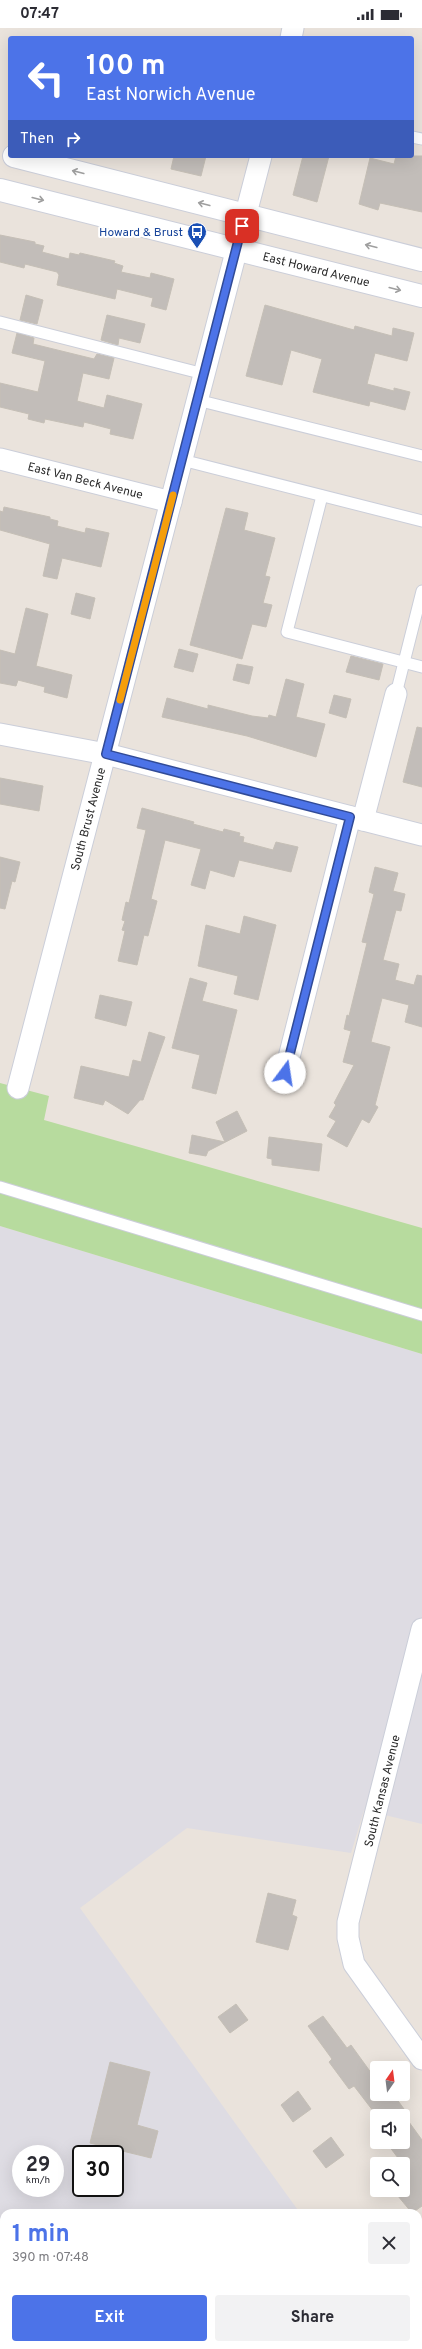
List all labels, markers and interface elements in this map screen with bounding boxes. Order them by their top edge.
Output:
text: 07:47 [20,5,59,24]
text: 100 m [86,49,166,85]
icon: left [20,52,72,104]
text: East Norwich Avenue [86,84,256,107]
icon: right [62,128,84,150]
text: Then [20,130,54,149]
one-way arrow [72,168,85,175]
one-way arrow [31,196,44,204]
one-way arrow [198,200,211,207]
pin [225,209,259,243]
icon: arrive [231,215,253,237]
bus stop icon: Howard & Brust [186,221,208,249]
place label: Howard & Brust [99,225,183,241]
one-way arrow [364,242,377,250]
street label: East Howard Avenue [261,249,371,292]
one-way arrow [388,286,401,293]
street label: East Van Beck Avenue [26,459,145,504]
street label: South Brust Avenue [68,766,110,873]
position arrow [264,1052,306,1094]
street label: South Kansas Avenue [361,1733,405,1849]
north arrow [370,2061,410,2101]
map controls [370,2061,410,2197]
button: sound [370,2109,410,2149]
speed limit sign: 30 [72,2145,124,2197]
text: 29 [26,2153,50,2179]
button: search [370,2157,410,2197]
text: km/h [26,2174,50,2187]
text: 1 min [12,2220,70,2250]
button: close [368,2222,410,2264]
text: 390 m · 07:48 [12,2250,89,2266]
button: Exit [12,2295,207,2341]
button: Share [215,2295,410,2341]

